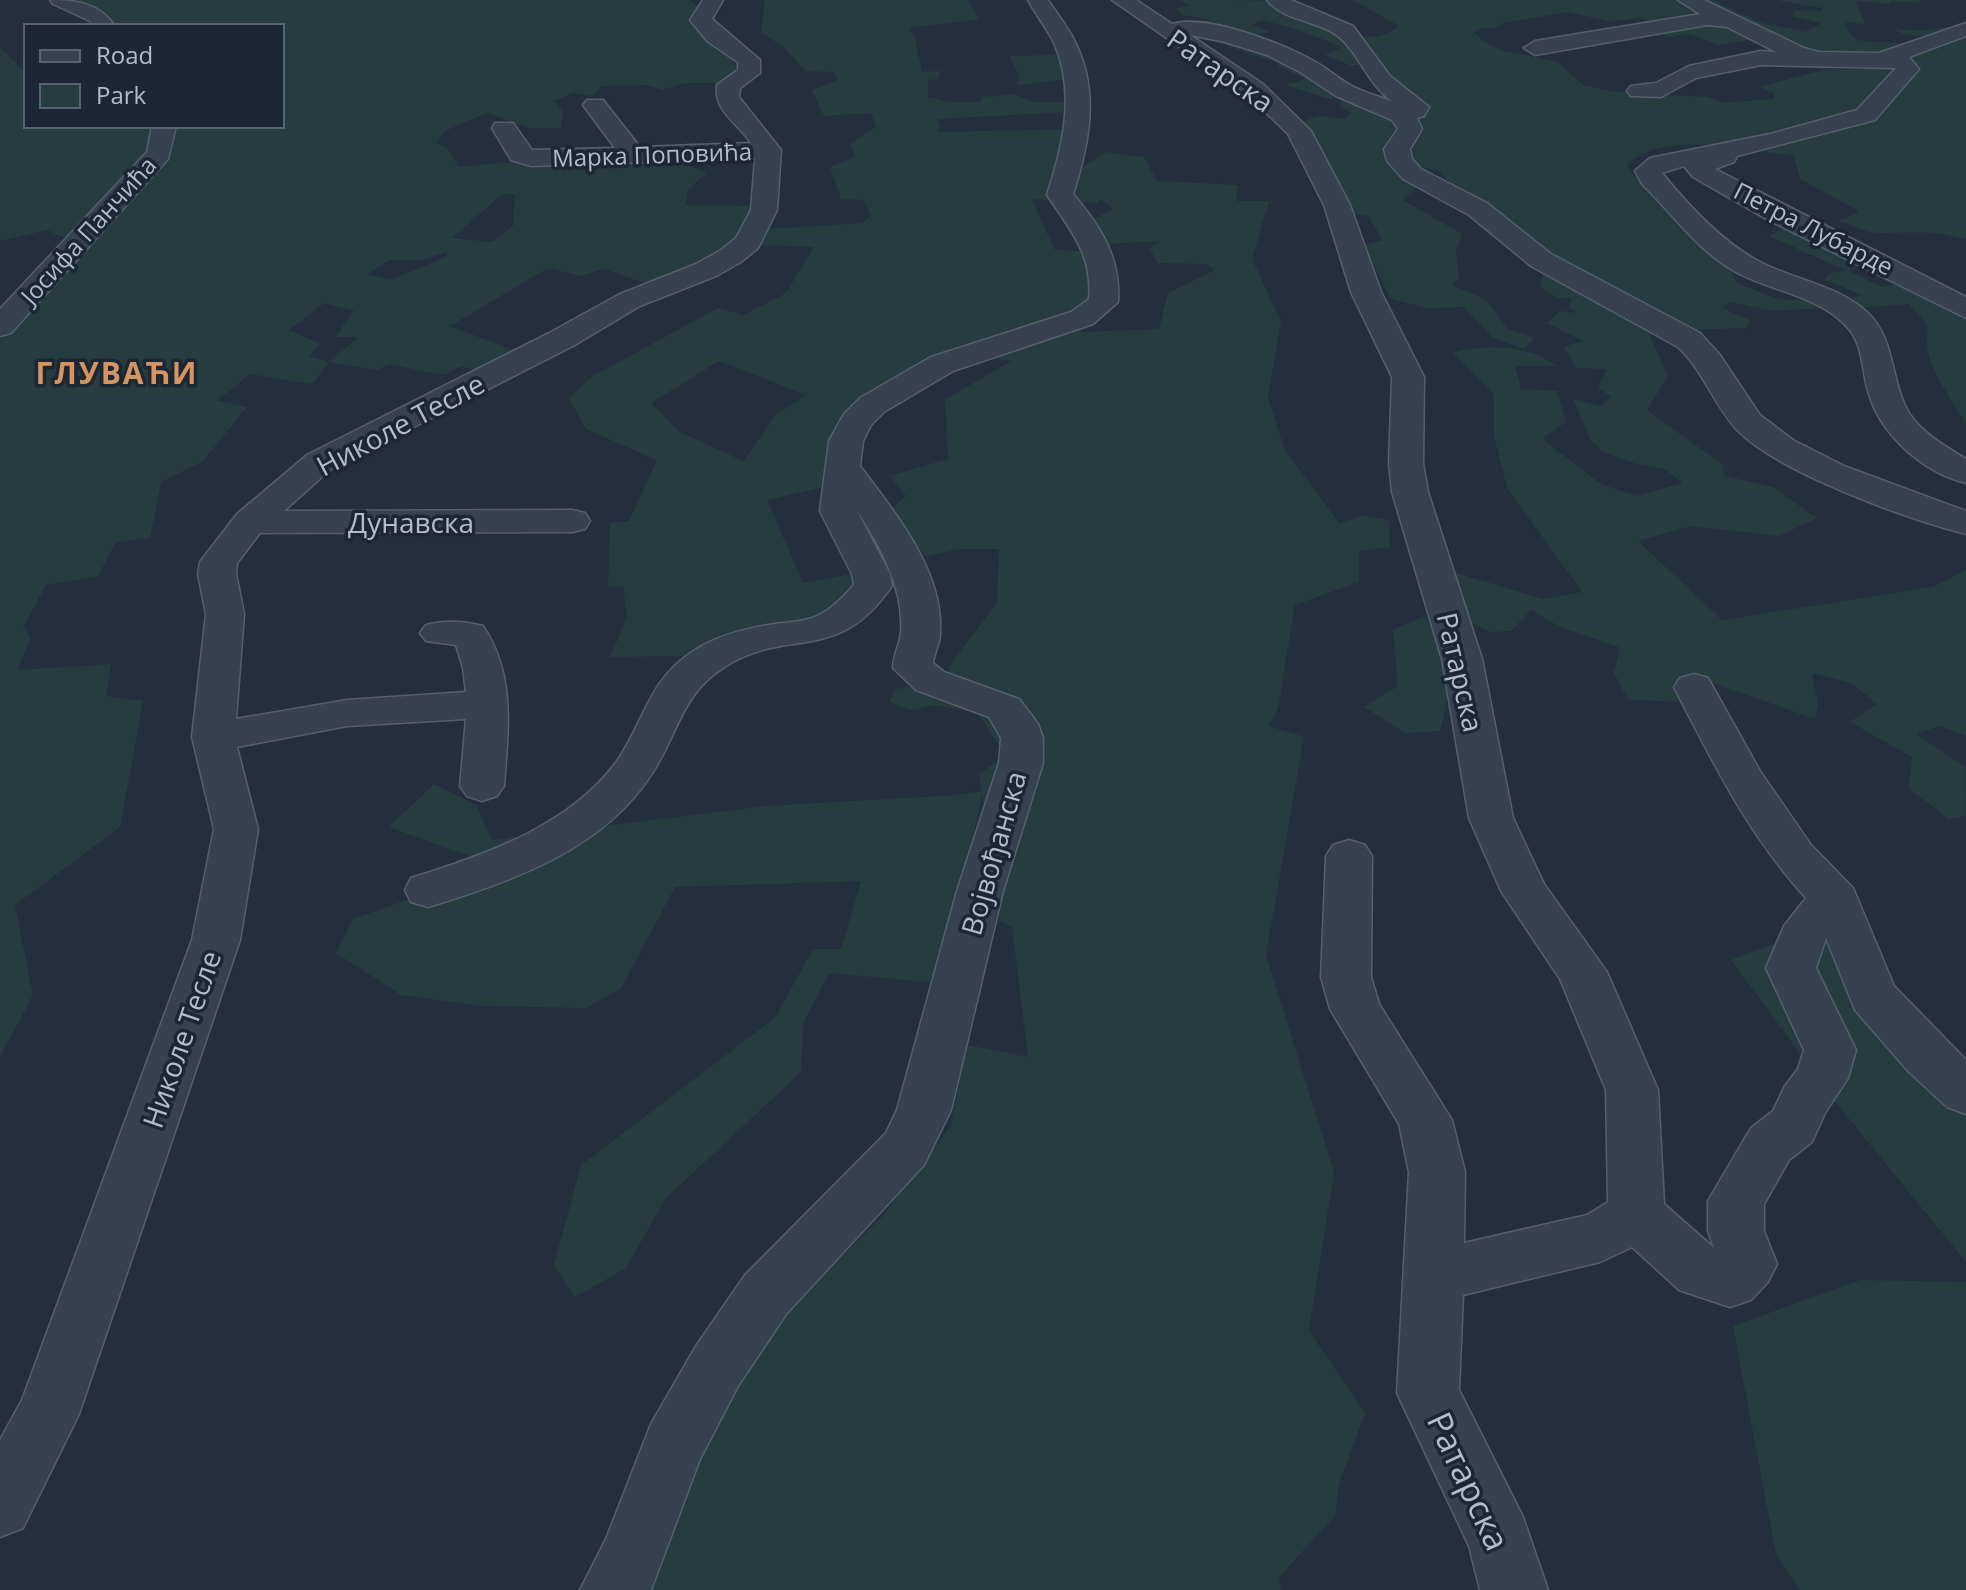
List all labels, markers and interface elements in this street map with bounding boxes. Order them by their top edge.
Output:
street label: Ратарска [1160,20,1282,120]
legend [24,24,284,128]
text: Road [96,38,153,71]
text: Park [96,78,147,111]
street label: Марка Поповића [552,134,752,174]
street label: Јосифа Панчића [11,149,163,312]
street label: Петра Лубарде [1729,174,1899,282]
district label: ГЛУВАЋИ [36,352,198,393]
street label: Николе Тесле [309,364,491,484]
street label: Дунавска [348,503,474,541]
street label: Ратарска [1429,608,1493,736]
street label: Војвођанска [951,767,1035,939]
street label: Николе Тесле [133,945,229,1133]
street label: Ратарска [1417,1404,1521,1558]

